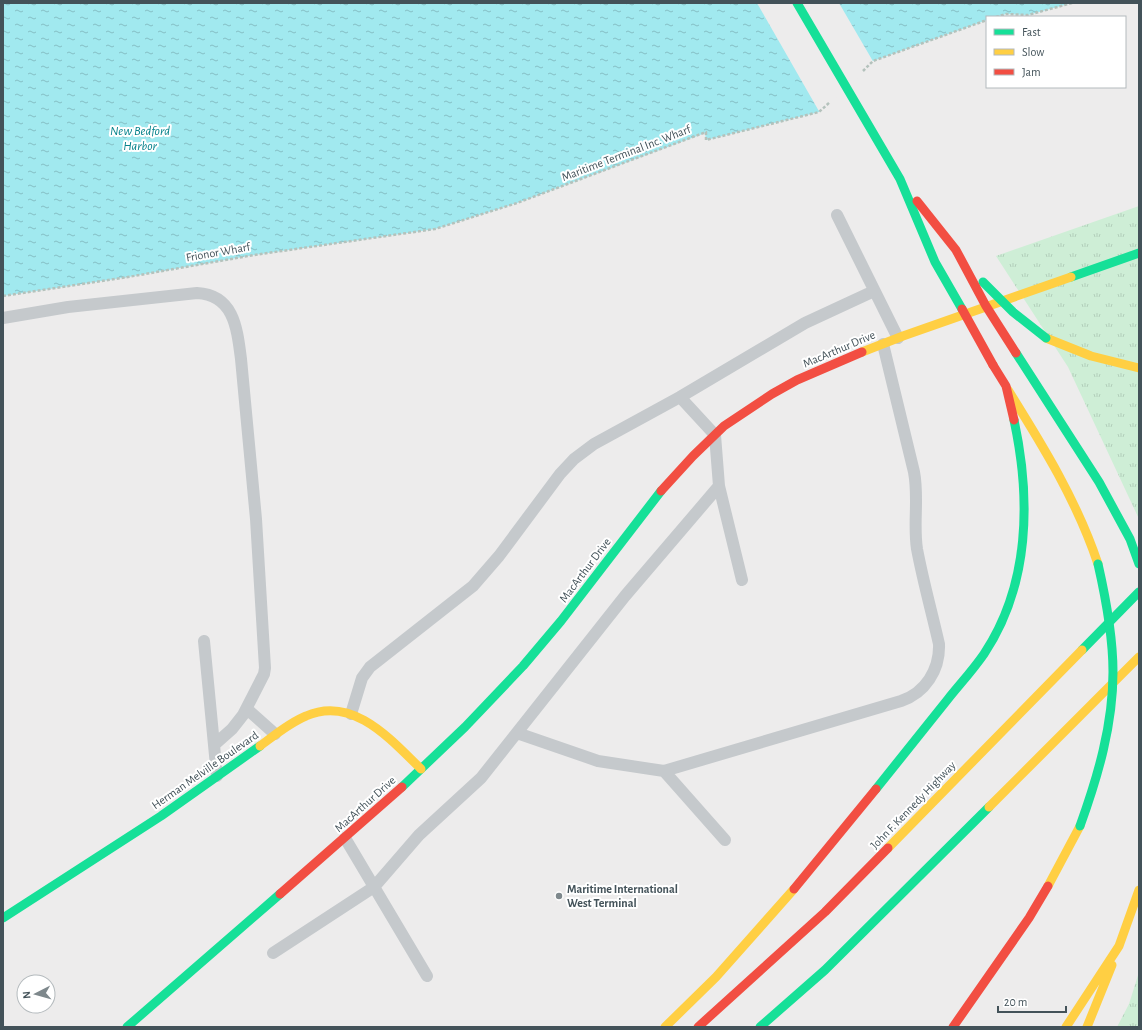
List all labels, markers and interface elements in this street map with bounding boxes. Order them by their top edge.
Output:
legend [986,16,1126,88]
text: Fast [1022,26,1041,38]
text: Slow [1022,46,1044,58]
text: Jam [1022,66,1041,78]
street label: Maritime Terminal Inc. Wharf [560,122,693,183]
water label: New Bedford Harbor [110,125,170,153]
street label: Frionor Wharf [185,240,252,264]
street label: MacArthur Drive [801,328,877,370]
street label: MacArthur Drive [557,536,613,604]
street label: Herman Melville Boulevard [150,729,260,811]
street label: John F. Kennedy Highway [868,759,959,852]
street label: MacArthur Drive [332,774,398,834]
place label: Maritime International West Terminal [567,883,678,909]
marker: Maritime International West Terminal [554,891,564,901]
north arrow [16,974,56,1014]
scale bar [998,988,1066,1014]
text: N [21,991,32,999]
text: 20 m [1004,996,1027,1008]

